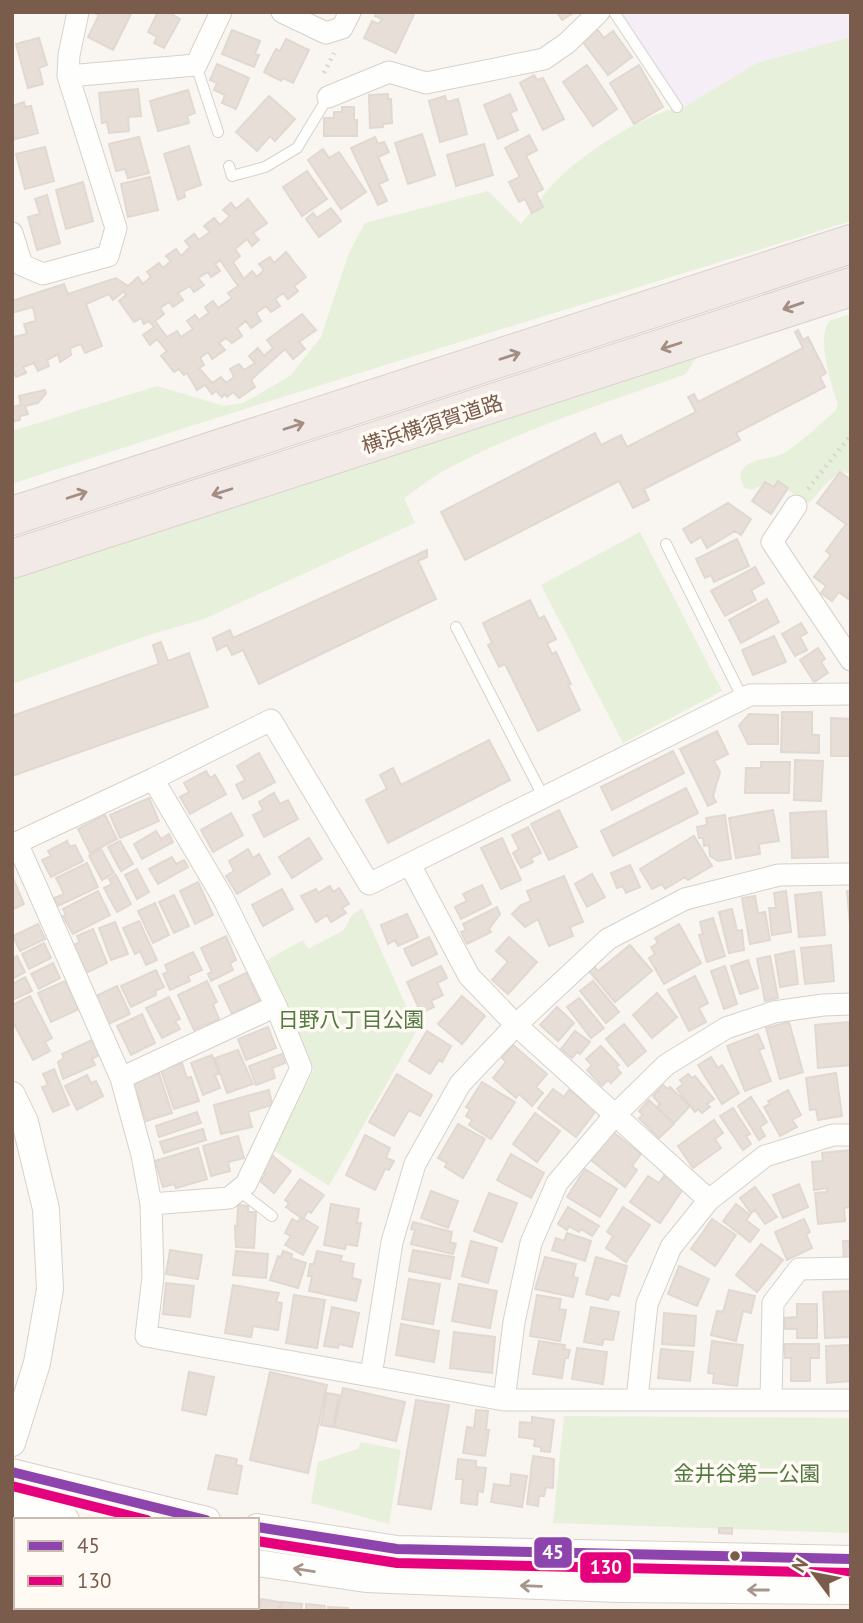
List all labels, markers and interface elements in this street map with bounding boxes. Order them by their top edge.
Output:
one-way arrow [783,301,805,313]
one-way arrow [661,341,683,354]
one-way arrow [499,348,521,361]
street label: 横浜横須賀道路 [358,388,506,460]
one-way arrow [282,418,304,431]
one-way arrow [211,486,233,499]
one-way arrow [66,488,88,501]
park label: 日野八丁目公園 [278,1006,425,1033]
park label: 金井谷第一公園 [674,1460,821,1487]
legend [14,1518,259,1609]
text: 45 [77,1532,100,1559]
line badge: 45 [533,1536,573,1569]
north arrow [779,1539,849,1609]
text: 45 [542,1540,564,1564]
unlabelled marker [728,1549,742,1563]
line badge: 130 [579,1551,632,1584]
text: N [786,1553,813,1577]
text: 130 [590,1555,622,1579]
one-way arrow [293,1563,316,1576]
text: 130 [77,1567,111,1594]
one-way arrow [519,1579,542,1592]
one-way arrow [747,1583,770,1597]

